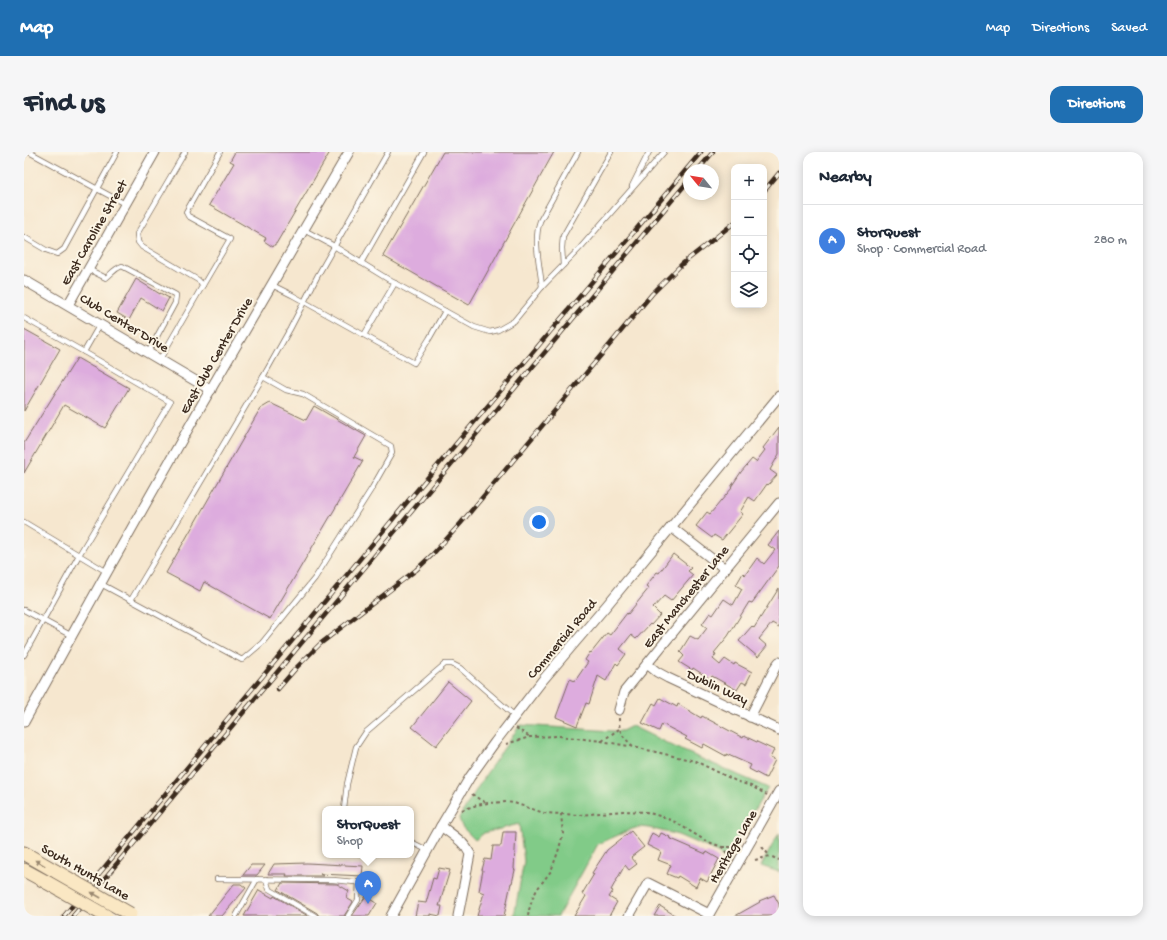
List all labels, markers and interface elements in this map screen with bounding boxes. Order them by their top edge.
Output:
text: Map [20,17,53,40]
text: Map [986,20,1010,37]
text: Directions [1032,20,1089,37]
text: Saved [1111,20,1147,37]
button: Directions [1050,86,1143,123]
text: Find us [24,88,104,121]
north arrow [683,164,719,200]
map controls [731,164,767,308]
button: + [731,164,767,200]
text: Nearby [819,168,872,188]
street label: East Caroline Street [58,176,133,289]
button: − [731,200,767,236]
text: StorQuest [857,224,920,242]
text: A [828,233,836,248]
text: 280 m [1094,233,1127,248]
button: locate [731,236,767,272]
text: Shop · Commercial Road [857,242,986,257]
button: layers [731,272,767,308]
street label: Club Center Drive [76,291,172,358]
street label: East Club Center Drive [177,294,258,418]
your location [529,512,549,532]
street label: East Manchester Lane [640,542,734,652]
street label: Commercial Road [524,595,603,683]
street label: Dublin Way [683,666,750,710]
popup [322,806,414,858]
street label: Heritage Lane [706,807,762,887]
text: StorQuest [337,816,399,834]
text: Shop [337,834,363,849]
street label: South Hunts Lane [38,841,133,906]
one-way arrow [34,859,46,866]
pin: A [355,871,381,904]
one-way arrow [90,891,102,898]

